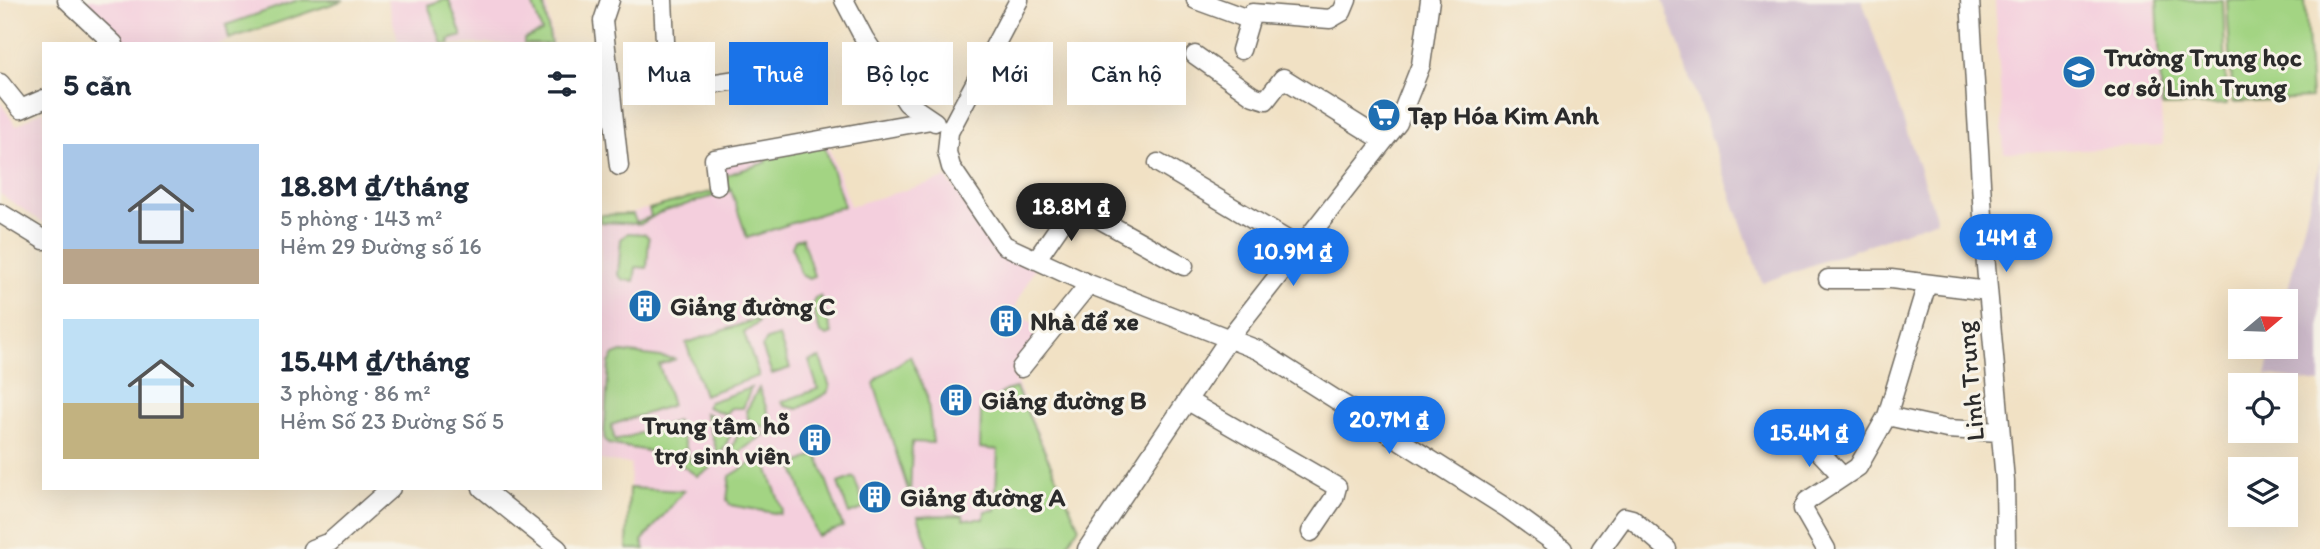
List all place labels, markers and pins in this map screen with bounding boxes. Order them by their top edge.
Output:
place label: Trường Trung học cơ sở Linh Trung [2103,41,2302,103]
school or university icon: Trường Trung học cơ sở Linh Trung [2060,53,2098,91]
supermarket icon: Tạp Hóa Kim Anh [1365,96,1403,134]
place label: Tạp Hóa Kim Anh [1407,99,1599,131]
pin: 18.8M ₫ [1006,184,1136,243]
pin: 14M ₫ [1957,215,2055,274]
pin: 10.9M ₫ [1228,229,1358,288]
building icon: Giảng đường C [626,287,664,325]
place label: Giảng đường C [670,290,836,322]
building icon: Nhà để xe [987,302,1025,340]
place label: Nhà để xe [1030,305,1139,337]
building icon: Giảng đường B [937,381,975,419]
place label: Giảng đường B [981,384,1147,416]
pin: 20.7M ₫ [1324,396,1454,456]
place label: Trung tâm hỗ trợ sinh viên [641,409,790,471]
pin: 15.4M ₫ [1744,410,1874,469]
building icon: Trung tâm hỗ trợ sinh viên [796,421,834,459]
building icon: Giảng đường A [856,478,894,516]
place label: Giảng đường A [900,481,1066,513]

